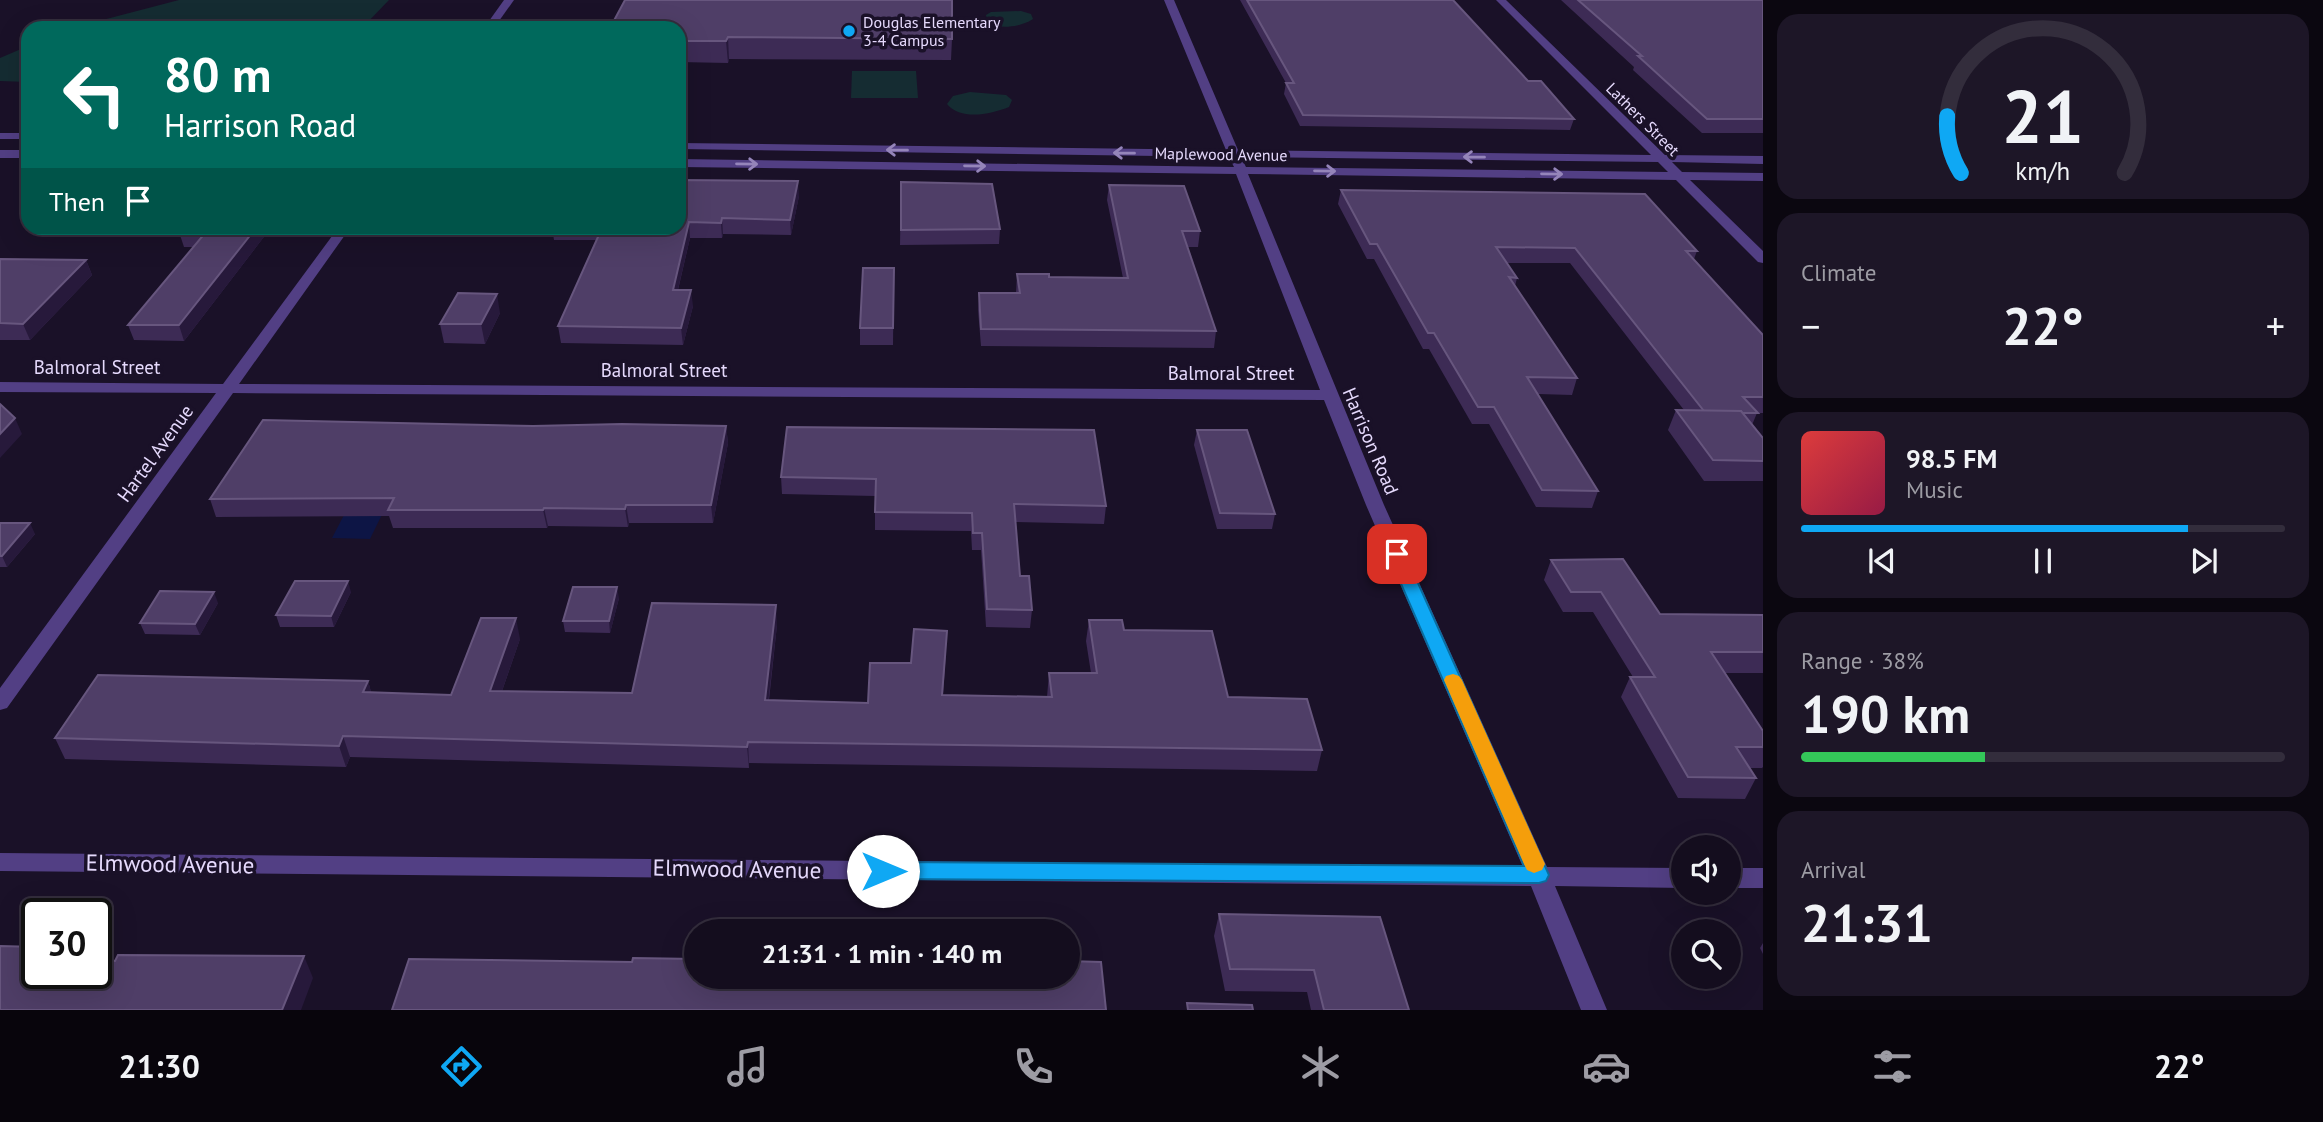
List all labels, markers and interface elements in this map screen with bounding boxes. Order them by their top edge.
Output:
place label: Douglas Elementary 3-4 Campus [863,12,1001,50]
marker: Douglas Elementary 3-4 Campus [841,23,857,39]
text: 80 m [164,42,271,106]
icon: left [49,49,140,140]
text: 21 [2002,69,2084,163]
street label: Lathers Street [1602,78,1684,160]
text: Harrison Road [164,104,356,146]
one-way arrow [886,143,909,157]
street label: Maplewood Avenue [1154,143,1288,165]
one-way arrow [1113,146,1136,160]
one-way arrow [1463,150,1486,164]
text: km/h [2016,154,2070,186]
one-way arrow [735,157,758,171]
one-way arrow [963,160,986,173]
one-way arrow [1313,164,1336,178]
one-way arrow [1540,168,1563,181]
icon: arrive [119,182,157,220]
text: Then [49,185,105,218]
text: Climate [1801,258,1876,287]
text: 22° [2002,292,2084,359]
text: − [1801,301,1820,350]
text: + [2266,301,2285,350]
street label: Balmoral Street [34,355,161,379]
street label: Balmoral Street [601,358,728,382]
street label: Balmoral Street [1168,361,1295,385]
street label: Harrison Road [1338,384,1404,498]
street label: Hartel Avenue [112,400,198,506]
text: 98.5 FM [1906,442,1997,475]
text: Music [1906,475,1963,504]
pin [1367,524,1427,584]
icon: arrive [1378,535,1416,573]
icon: previous [1863,542,1901,580]
icon: pause [2024,542,2062,580]
icon: next [2185,542,2223,580]
text: Range · 38% [1801,646,1924,675]
text: 190 km [1801,680,1970,747]
position arrow [846,834,920,908]
map controls [1671,835,1741,989]
button: sound [1671,835,1741,905]
street label: Elmwood Avenue [85,848,255,879]
street label: Elmwood Avenue [652,853,822,884]
text: Arrival [1801,855,1865,884]
text: 21:31 [1801,889,1933,956]
speed limit sign: 30 [21,898,112,989]
button: search [1671,919,1741,989]
text: 21:31 · 1 min · 140 m [762,937,1002,970]
icon: directions [437,1042,486,1091]
icon: music [723,1042,772,1091]
icon: phone [1009,1042,1058,1091]
icon: climate [1296,1042,1345,1091]
icon: car [1582,1042,1631,1091]
icon: filters [1868,1042,1917,1091]
text: 21:30 [119,1045,200,1087]
text: 22° [2154,1045,2204,1087]

